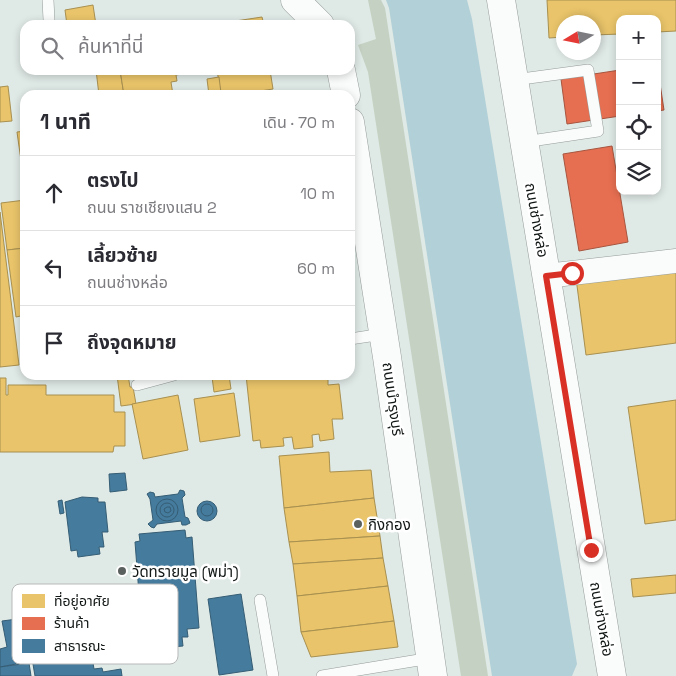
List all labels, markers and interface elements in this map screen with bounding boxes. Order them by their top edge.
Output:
north arrow [556,15,601,60]
map controls [616,15,661,195]
button: + [616,15,661,60]
search box [20,20,355,75]
icon: search [38,34,66,62]
text: ค้นหาที่นี่ [78,34,143,59]
button: − [616,60,661,105]
button: locate [616,105,661,150]
text: 1 นาที [40,108,91,135]
text: เดิน · 70 m [263,112,335,133]
button: layers [616,150,661,195]
text: ตรงไป [87,168,139,193]
icon: ahead [40,179,68,207]
street label: ถนนช่างหล่อ [521,181,553,259]
text: 10 m [300,183,335,204]
text: ถนน ราชเชียงแสน 2 [87,197,217,218]
text: เลี้ยวซ้าย [87,243,158,268]
icon: left [40,254,68,282]
text: 60 m [297,258,335,279]
route start [561,262,584,285]
text: ถนนช่างหล่อ [87,272,168,293]
icon: arrive [40,329,68,357]
text: ถึงจุดหมาย [87,330,177,355]
street label: ถนนบำรุงบุรี [378,361,408,437]
place label: กิงกอง [368,515,411,534]
marker: กิงกอง [352,518,364,530]
route end [580,539,603,562]
place label: วัดทรายมูล (พม่า) [132,562,239,582]
marker: วัดทรายมูล (พม่า) [116,565,128,577]
street label: ถนนช่างหล่อ [586,580,618,658]
legend [12,584,178,664]
text: ที่อยู่อาศัย [54,591,110,610]
text: ร้านค้า [54,614,89,632]
text: สาธารณะ [54,637,106,655]

